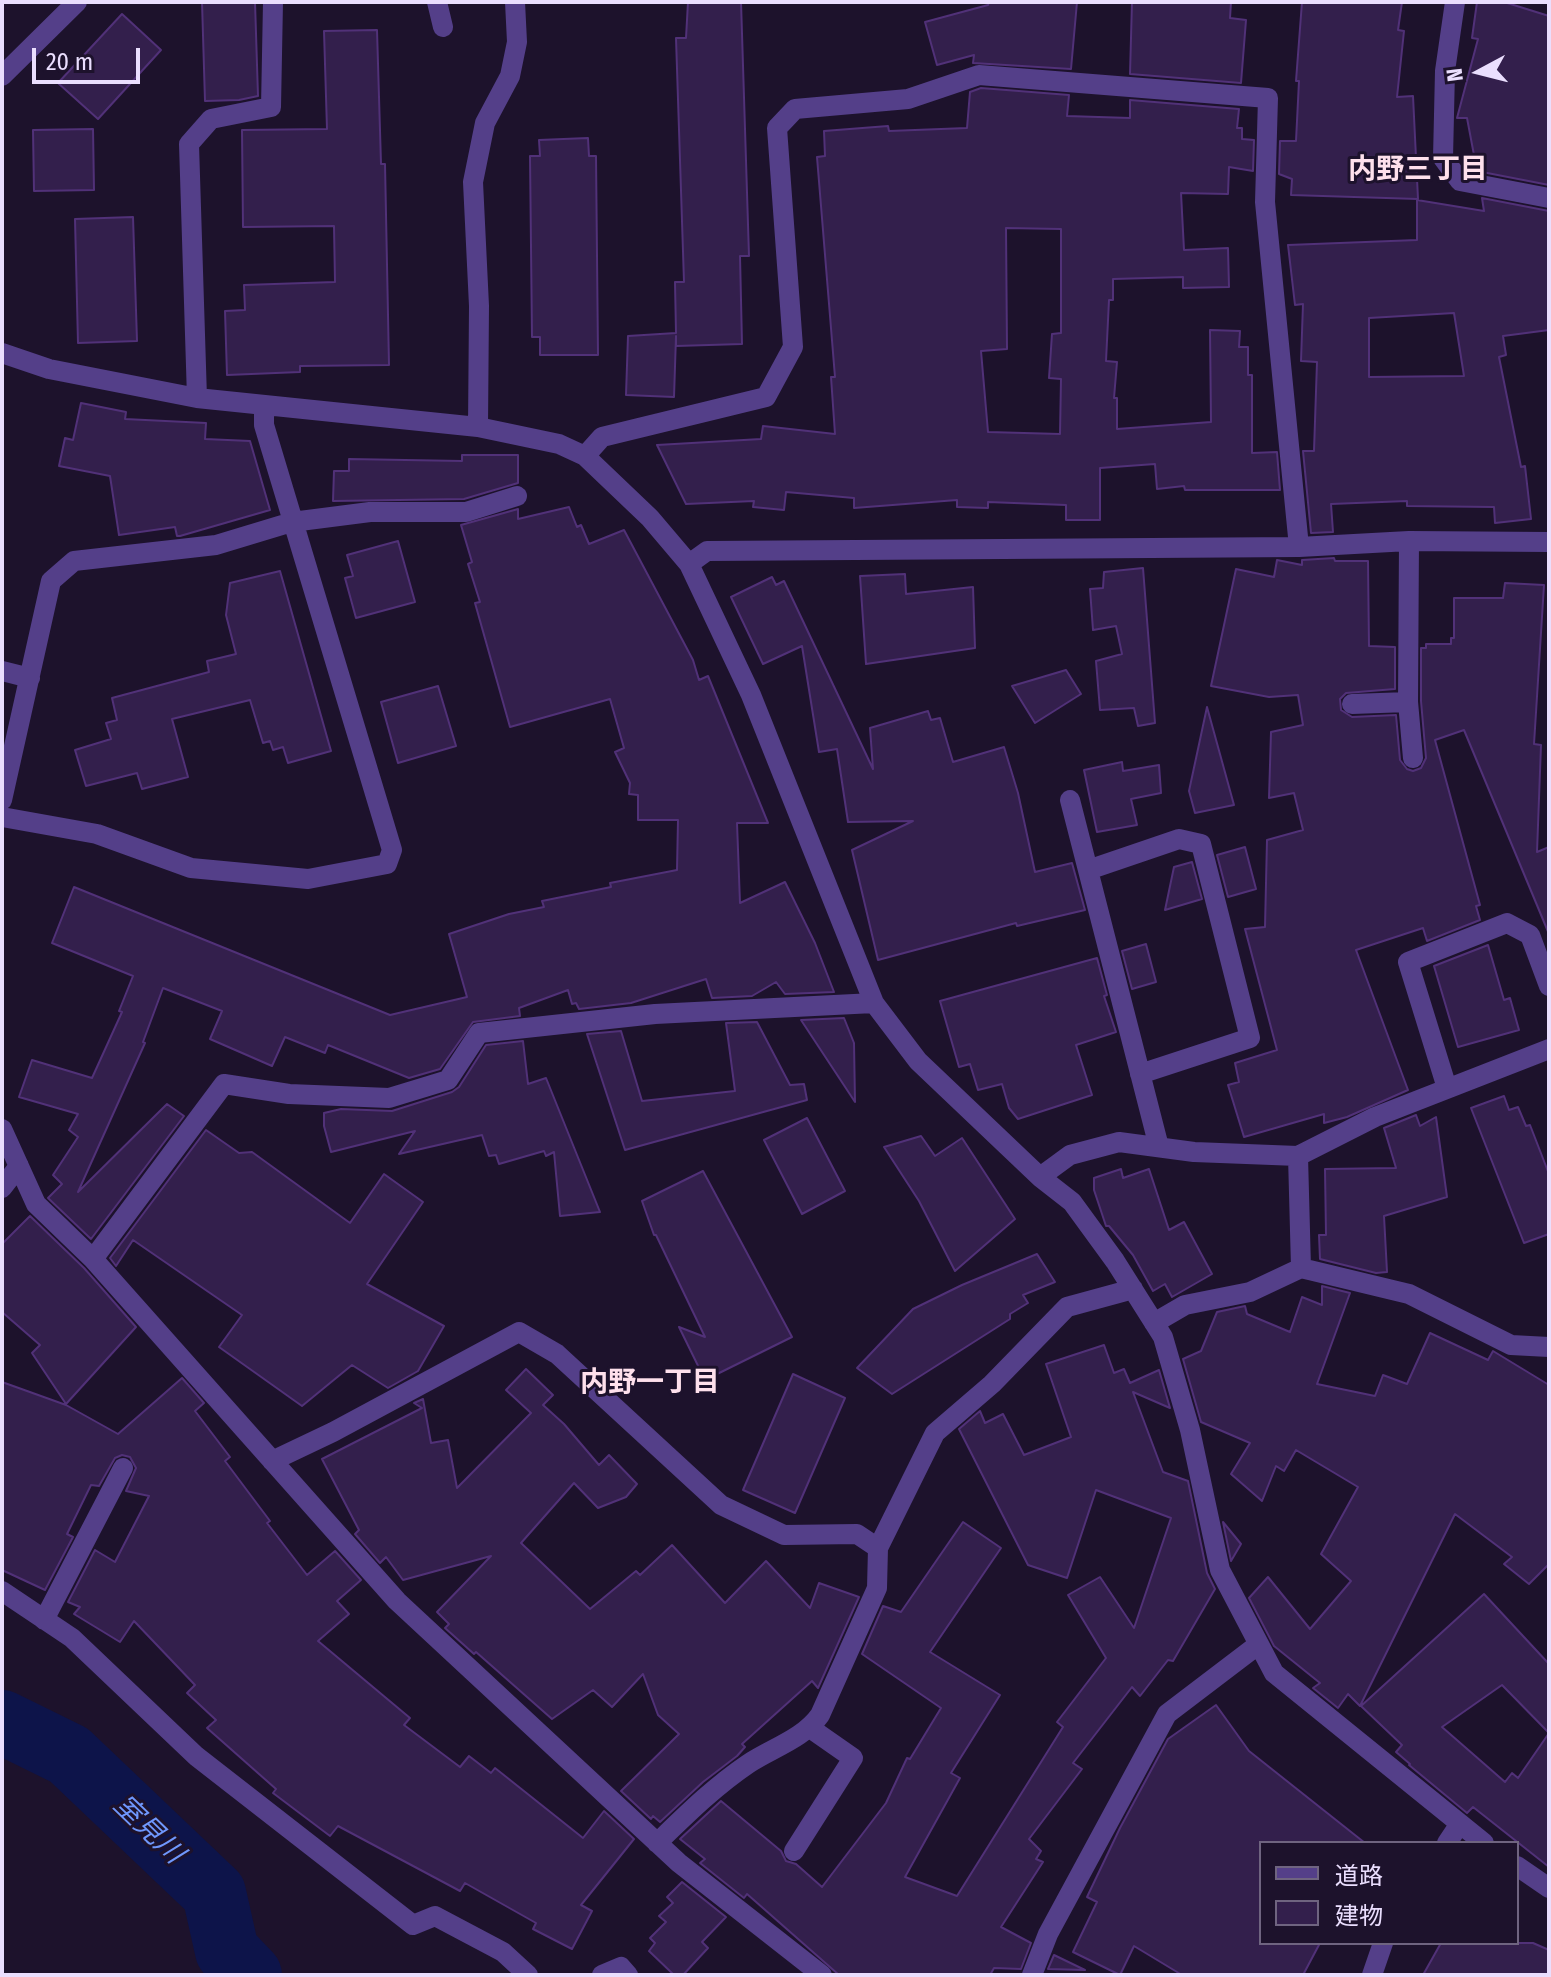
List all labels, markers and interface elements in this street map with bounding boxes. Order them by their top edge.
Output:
scale bar [36,32,144,82]
north arrow [1439,32,1519,112]
text: 20 m [46,48,93,76]
text: N [1440,67,1469,83]
district label: 内野三丁目 [1348,153,1488,187]
district label: 内野一丁目 [580,1366,720,1400]
water label: 室見川 [106,1789,190,1871]
legend [1259,1841,1519,1945]
text: 道路 [1335,1862,1383,1890]
text: 建物 [1335,1902,1383,1930]

